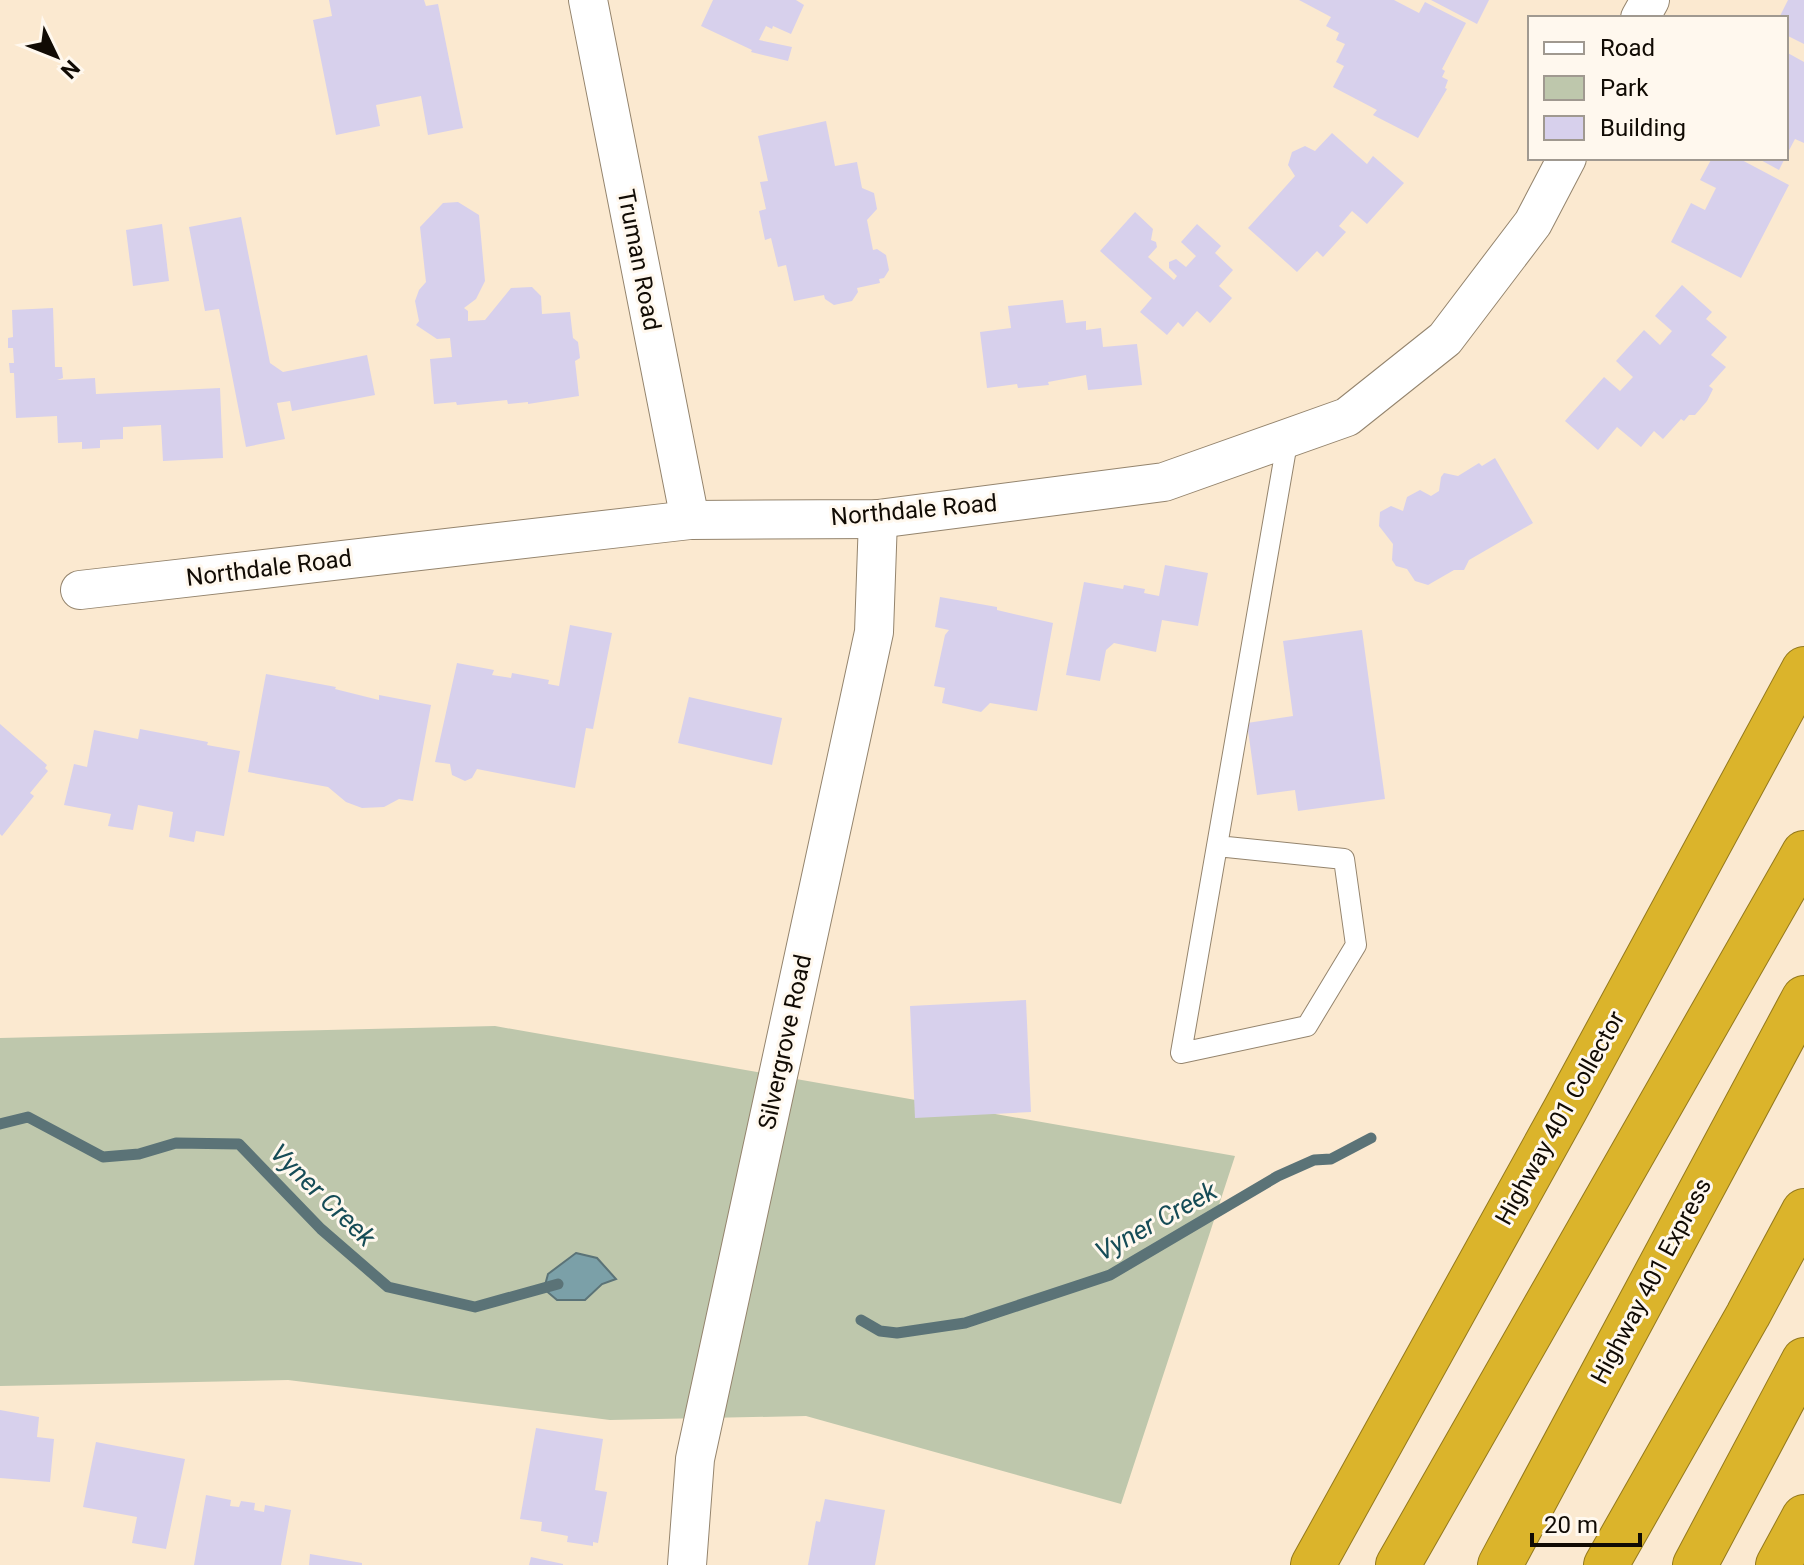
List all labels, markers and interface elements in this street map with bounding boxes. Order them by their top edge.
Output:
north arrow [16,16,96,96]
legend [1528,16,1788,160]
text: Road [1600,34,1655,62]
text: N [56,55,85,84]
text: Park [1600,74,1649,102]
text: Building [1600,114,1686,142]
street label: Truman Road [612,187,666,333]
street label: Northdale Road [830,489,998,531]
street label: Northdale Road [185,544,353,592]
street label: Silvergrove Road [753,952,817,1132]
street label: Highway 401 Collector [1490,1006,1630,1230]
water label: Vyner Creek [264,1138,383,1253]
street label: Highway 401 Express [1585,1173,1717,1389]
water label: Vyner Creek [1090,1175,1223,1267]
scale bar [1532,1497,1640,1547]
text: 20 m [1544,1511,1598,1539]

